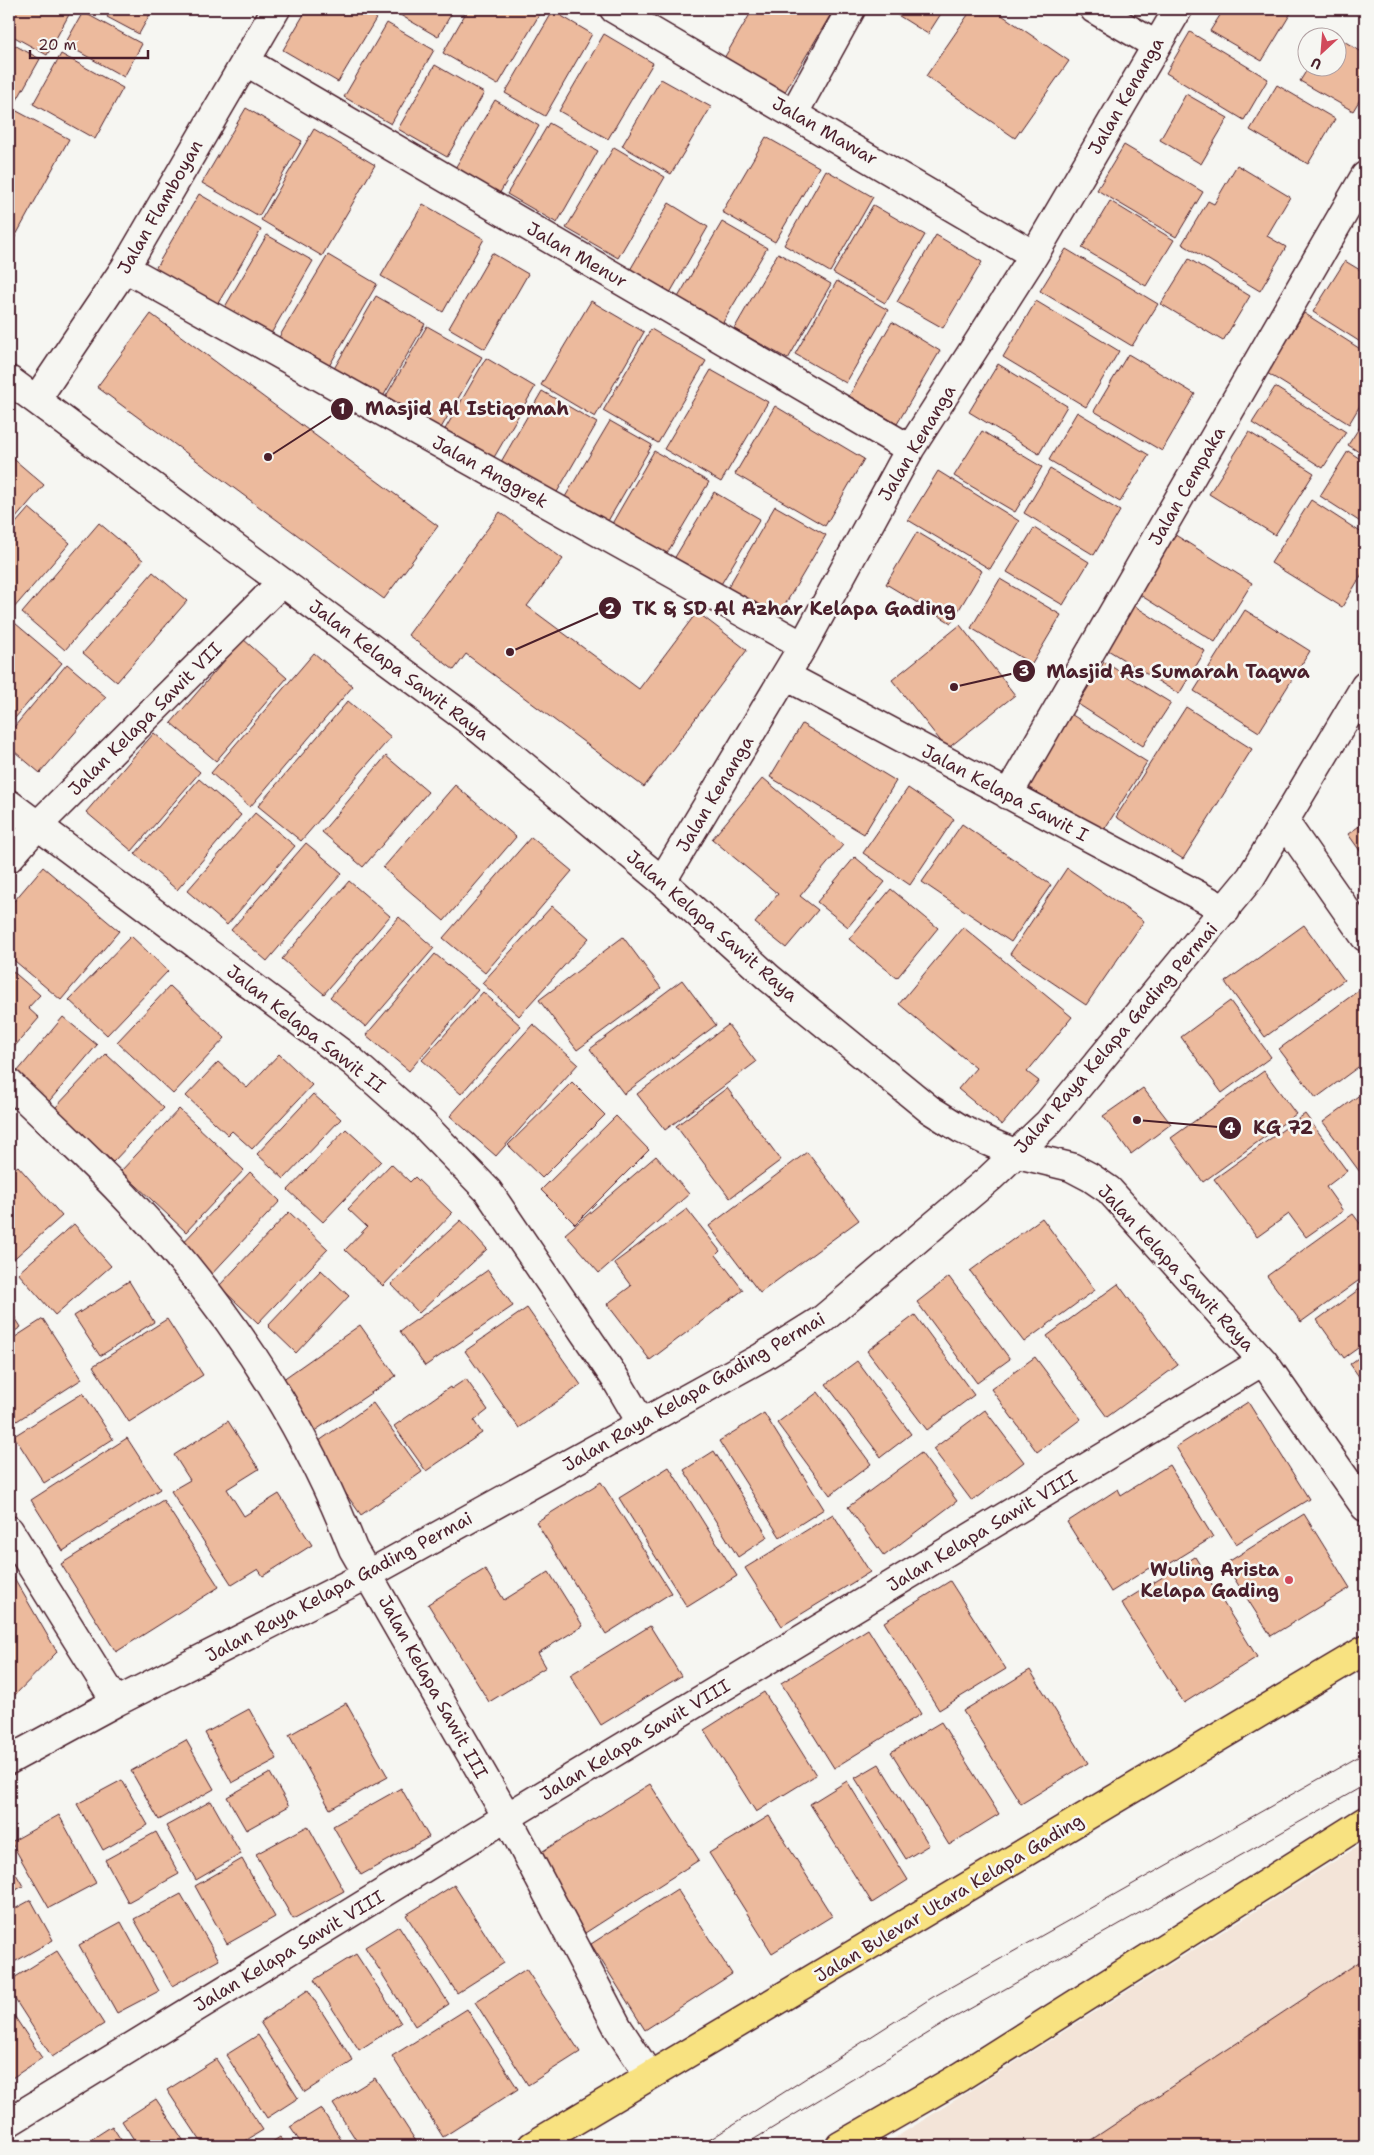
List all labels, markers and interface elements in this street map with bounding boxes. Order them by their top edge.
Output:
scale bar [30,28,148,60]
north arrow [1296,28,1346,78]
street label: Jalan Kenanga [1083,33,1169,159]
text: 20 m [38,35,77,55]
text: U [1308,53,1325,74]
street label: Jalan Mawar [768,91,882,171]
street label: Jalan Flamboyan [112,136,208,278]
street label: Jalan Menur [522,217,632,293]
street label: Jalan Kenanga [873,380,961,506]
callout: Masjid Al Istiqomah [330,392,579,426]
text: Masjid Al Istiqomah [365,396,569,421]
text: 1 [339,399,346,419]
street label: Jalan Cempaka [1143,422,1231,550]
street label: Jalan Anggrek [428,430,552,514]
callout: TK & SD Al Azhar Kelapa Gading [597,591,966,625]
street label: Jalan Kelapa Sawit Raya [304,594,494,746]
text: TK & SD Al Azhar Kelapa Gading [632,596,956,621]
text: 2 [605,599,616,619]
street label: Jalan Kelapa Sawit VII [63,637,227,801]
callout: Masjid As Sumarah Taqwa [1011,654,1320,688]
text: Masjid As Sumarah Taqwa [1046,659,1310,684]
text: 3 [1019,661,1029,681]
street label: Jalan Kenanga [671,731,759,857]
street label: Jalan Kelapa Sawit I [918,739,1093,847]
street label: Jalan Kelapa Sawit Raya [621,845,803,1007]
street label: Jalan Raya Kelapa Gading Permai [1009,917,1223,1159]
street label: Jalan Kelapa Sawit II [222,959,391,1099]
callout: KG 72 [1218,1111,1323,1145]
text: KG 72 [1253,1115,1313,1140]
text: 4 [1225,1118,1236,1138]
street label: Jalan Kelapa Sawit Raya [1092,1179,1260,1357]
street label: Jalan Raya Kelapa Gading Permai [559,1307,829,1477]
street label: Jalan Kelapa Sawit VIII [882,1465,1082,1597]
street label: Jalan Raya Kelapa Gading Permai [201,1506,477,1668]
place label: Wuling Arista Kelapa Gading [1140,1558,1280,1603]
marker: Wuling Arista Kelapa Gading [1283,1574,1295,1586]
street label: Jalan Kelapa Sawit III [373,1591,493,1783]
street label: Jalan Kelapa Sawit VIII [535,1674,735,1806]
street label: Jalan Bulevar Utara Kelapa Gading [810,1808,1088,1988]
street label: Jalan Kelapa Sawit VIII [189,1885,389,2017]

